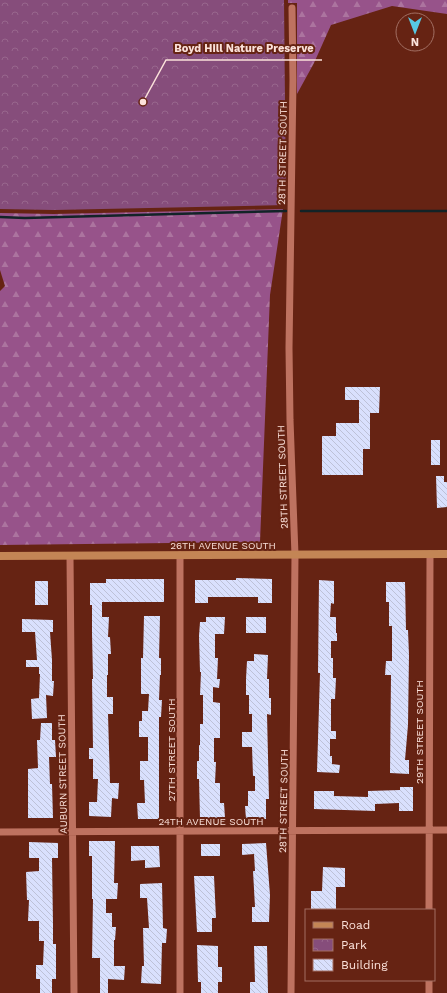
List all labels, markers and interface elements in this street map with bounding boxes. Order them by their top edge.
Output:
north arrow [395,12,435,52]
text: N [411,35,419,48]
callout: Boyd Hill Nature Preserve [166,37,322,60]
text: Boyd Hill Nature Preserve [174,42,314,55]
street label: 28TH STREET SOUTH [276,101,289,205]
street label: 28TH STREET SOUTH [275,425,290,529]
street label: 26TH AVENUE SOUTH [170,540,276,551]
street label: 29TH STREET SOUTH [414,680,425,784]
street label: 27TH STREET SOUTH [166,698,177,802]
street label: AUBURN STREET SOUTH [56,714,69,834]
street label: 28TH STREET SOUTH [277,749,290,853]
street label: 24TH AVENUE SOUTH [158,816,264,827]
legend [305,909,435,981]
text: Road [341,918,370,932]
text: Park [341,938,367,952]
text: Building [341,958,388,972]

